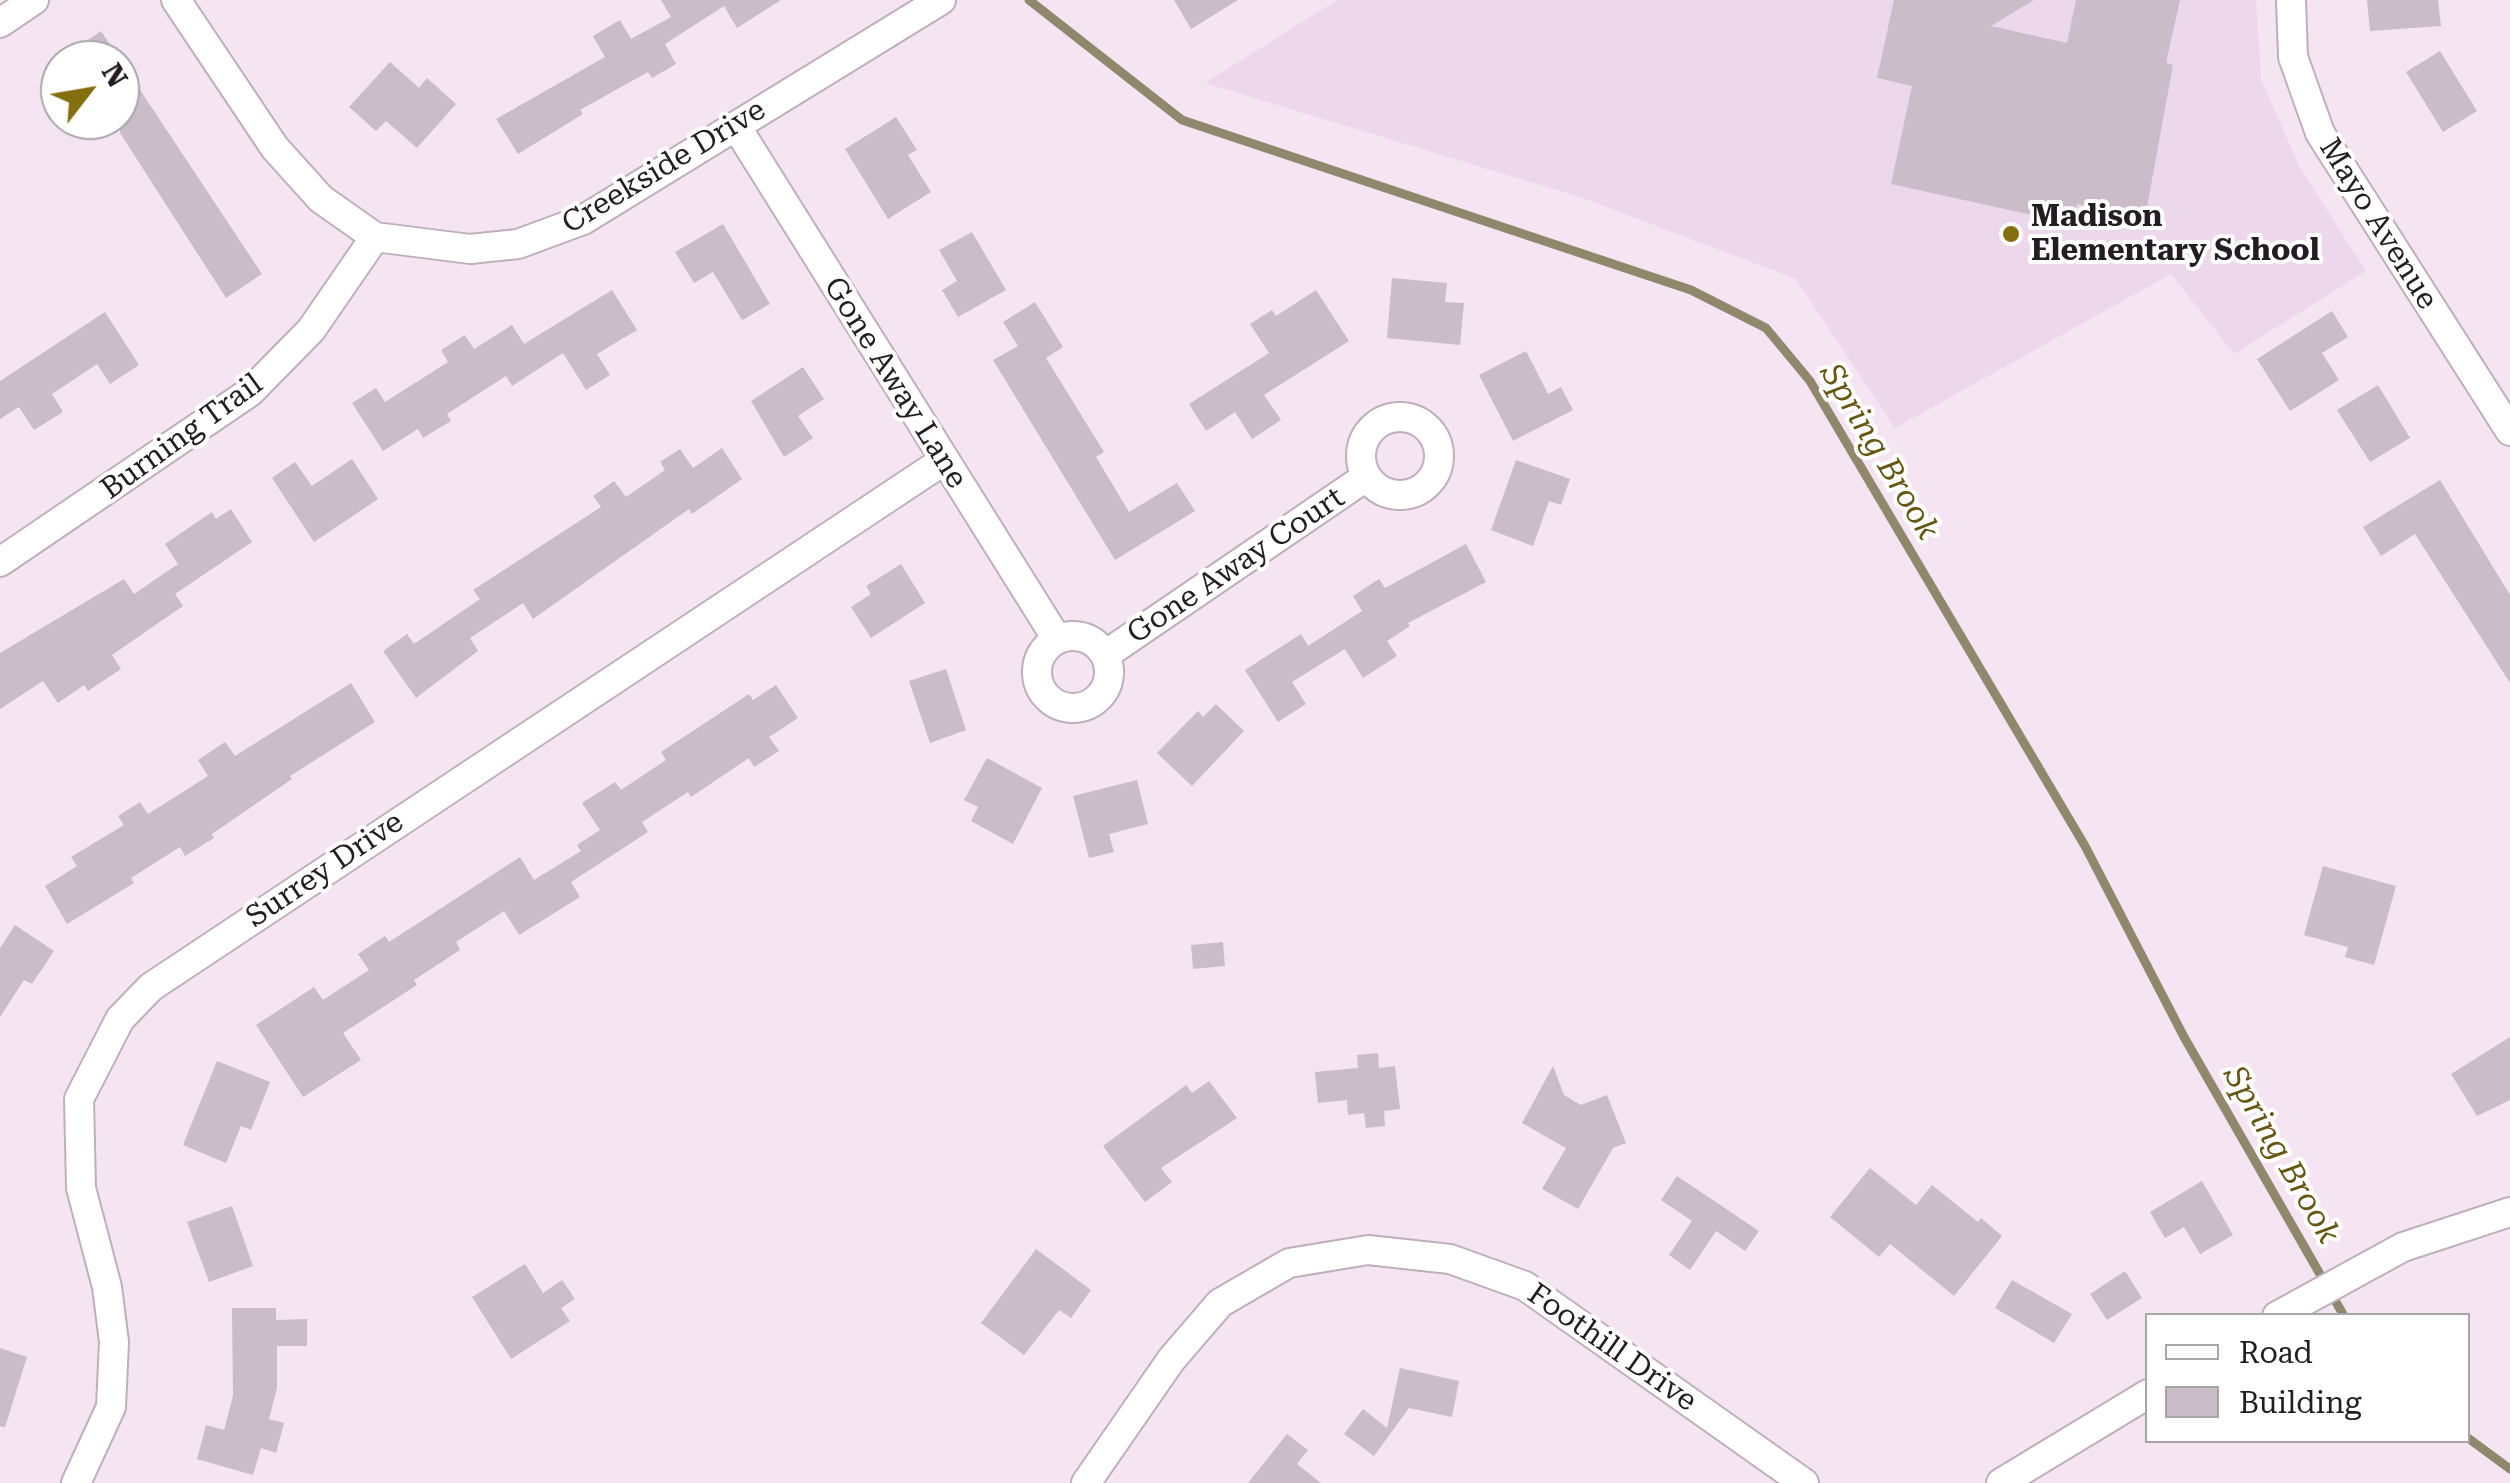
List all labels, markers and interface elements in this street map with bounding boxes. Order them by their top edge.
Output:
north arrow [40,40,140,140]
text: N [95,58,134,93]
street label: Creekside Drive [556,92,772,242]
street label: Mayo Avenue [2311,132,2445,316]
place label: Madison Elementary School [2031,199,2320,270]
marker: Madison Elementary School [2000,223,2022,245]
street label: Gone Away Lane [816,271,974,495]
water label: Spring Brook [1811,357,1947,547]
street label: Burning Trail [94,366,270,508]
street label: Gone Away Court [1121,480,1351,652]
street label: Surrey Drive [240,804,410,936]
water label: Spring Brook [2215,1059,2347,1251]
street label: Foothill Drive [1521,1276,1703,1420]
legend [2145,1313,2470,1443]
text: Road [2239,1335,2313,1370]
text: Building [2239,1385,2362,1420]

